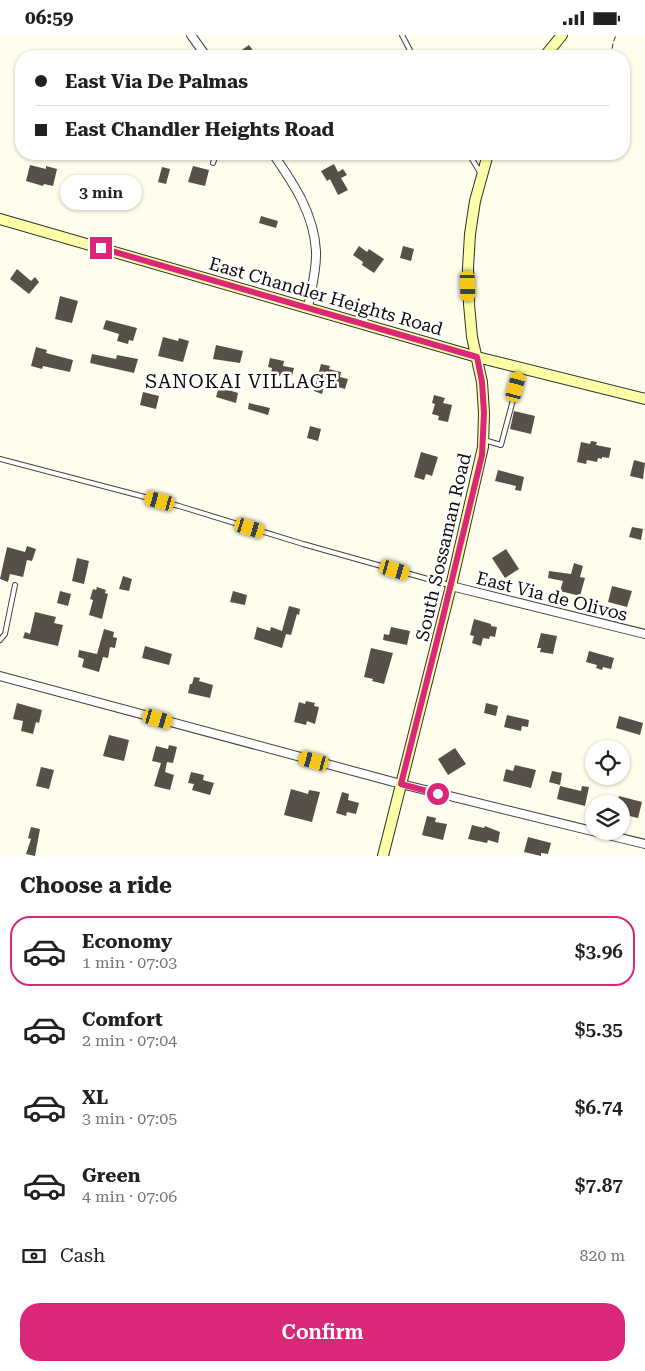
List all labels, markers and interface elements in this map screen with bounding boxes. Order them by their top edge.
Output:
text: 06:59 [25,6,74,29]
text: East Via De Palmas [65,70,248,93]
text: East Chandler Heights Road [65,118,334,141]
callout: 3 min [60,175,142,211]
text: 3 min [79,183,123,202]
route end [90,237,112,259]
street label: East Chandler Heights Road [207,253,446,340]
car [459,271,476,301]
district label: SANOKAI VILLAGE [145,370,339,393]
car [504,371,527,403]
street label: South Sossaman Road [411,450,475,643]
car [143,490,176,512]
car [233,516,266,540]
car [378,559,411,581]
street label: East Via de Olivos [474,567,630,625]
car [141,708,174,730]
map controls [585,740,630,840]
button: locate [585,740,630,785]
car [297,750,330,772]
route start [427,783,449,805]
button: layers [585,795,630,840]
text: Choose a ride [20,873,172,898]
icon: car [22,929,67,974]
text: Economy [82,930,172,953]
text: $3.96 [575,940,623,963]
text: 1 min · 07:03 [82,953,177,972]
icon: car [22,1007,67,1052]
text: Comfort [82,1008,163,1031]
text: $5.35 [575,1018,623,1041]
text: 2 min · 07:04 [82,1031,177,1050]
icon: car [22,1085,67,1130]
text: XL [82,1086,108,1109]
text: $6.74 [575,1096,623,1119]
text: 3 min · 07:05 [82,1109,177,1128]
icon: car [22,1163,67,1208]
text: Green [82,1164,140,1187]
text: $7.87 [575,1174,623,1197]
text: 4 min · 07:06 [82,1187,177,1206]
icon: cash [20,1242,48,1270]
text: Cash [60,1244,105,1267]
text: 820 m [579,1246,625,1265]
button: Confirm [20,1303,625,1361]

